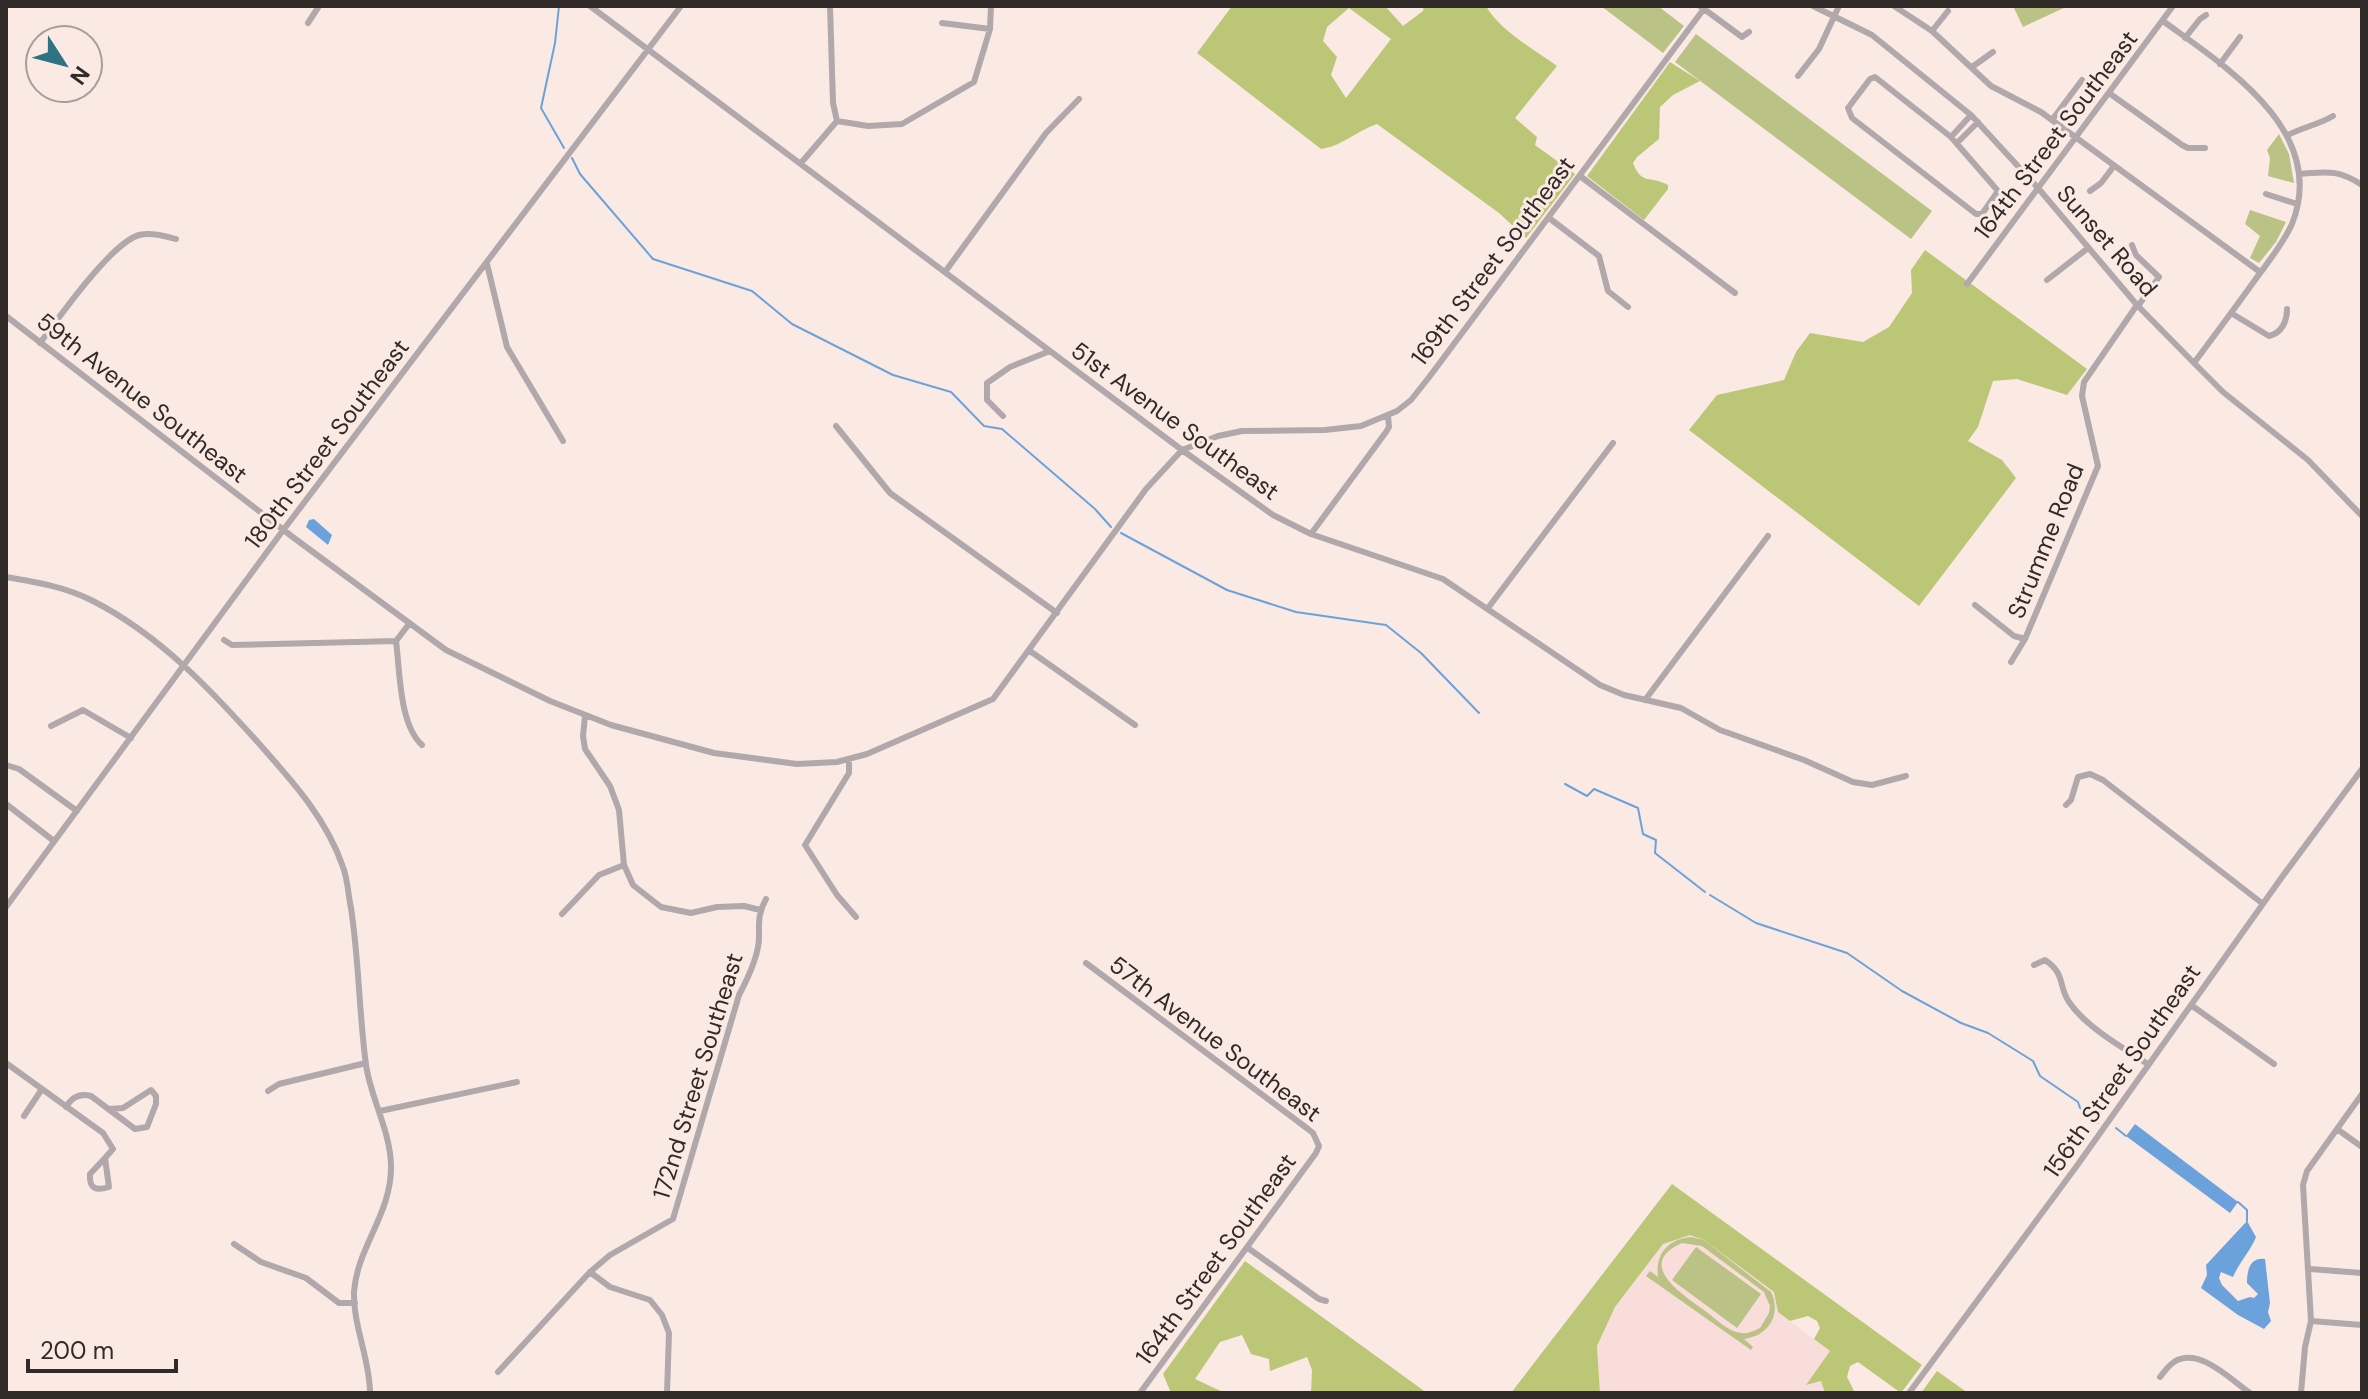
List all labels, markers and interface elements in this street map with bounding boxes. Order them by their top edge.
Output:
north arrow [24,24,104,104]
street label: 164th Street Southeast [1967,24,2144,245]
text: N [63,60,96,90]
street label: 169th Street Southeast [1404,150,1581,371]
street label: Sunset Road [2050,178,2164,303]
street label: 59th Avenue Southeast [31,306,254,490]
street label: 180th Street Southeast [237,332,416,555]
street label: 51st Avenue Southeast [1065,335,1286,507]
street label: Strumme Road [2000,459,2091,623]
street label: 172nd Street Southeast [645,949,750,1203]
street label: 57th Avenue Southeast [1103,949,1327,1128]
street label: 156th Street Southeast [2036,958,2207,1184]
street label: 164th Street Southeast [1128,1147,1303,1371]
scale bar [28,1323,176,1373]
text: 200 m [40,1335,114,1366]

